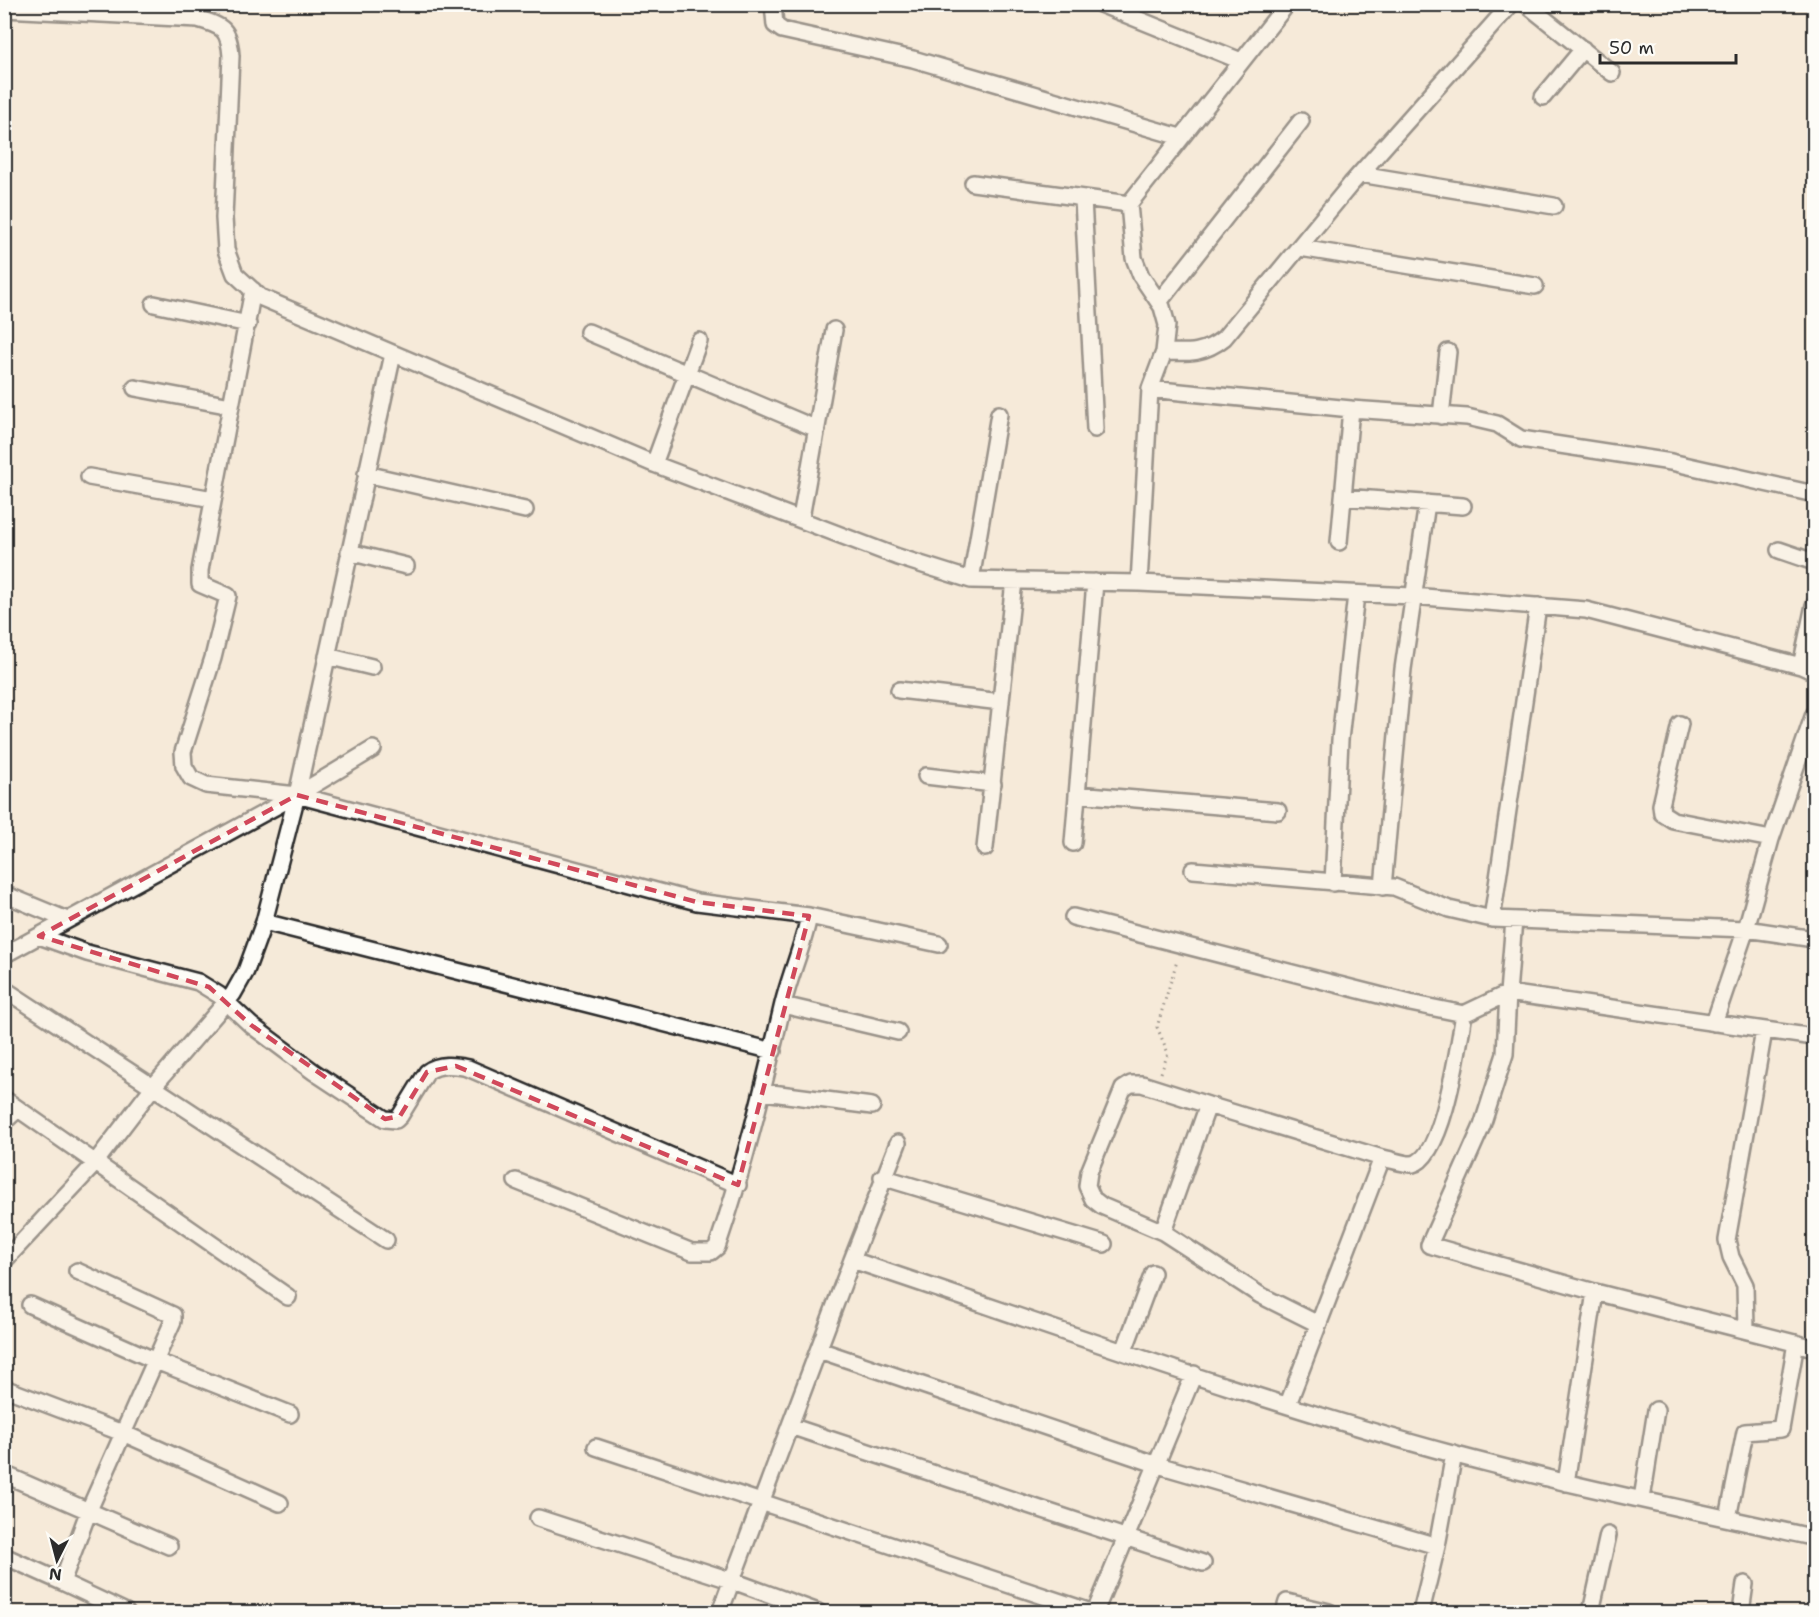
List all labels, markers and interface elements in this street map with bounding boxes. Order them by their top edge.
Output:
scale bar [1600,27,1736,65]
text: 50 m [1609,36,1654,60]
north arrow [27,1530,87,1590]
text: N [48,1563,63,1586]

